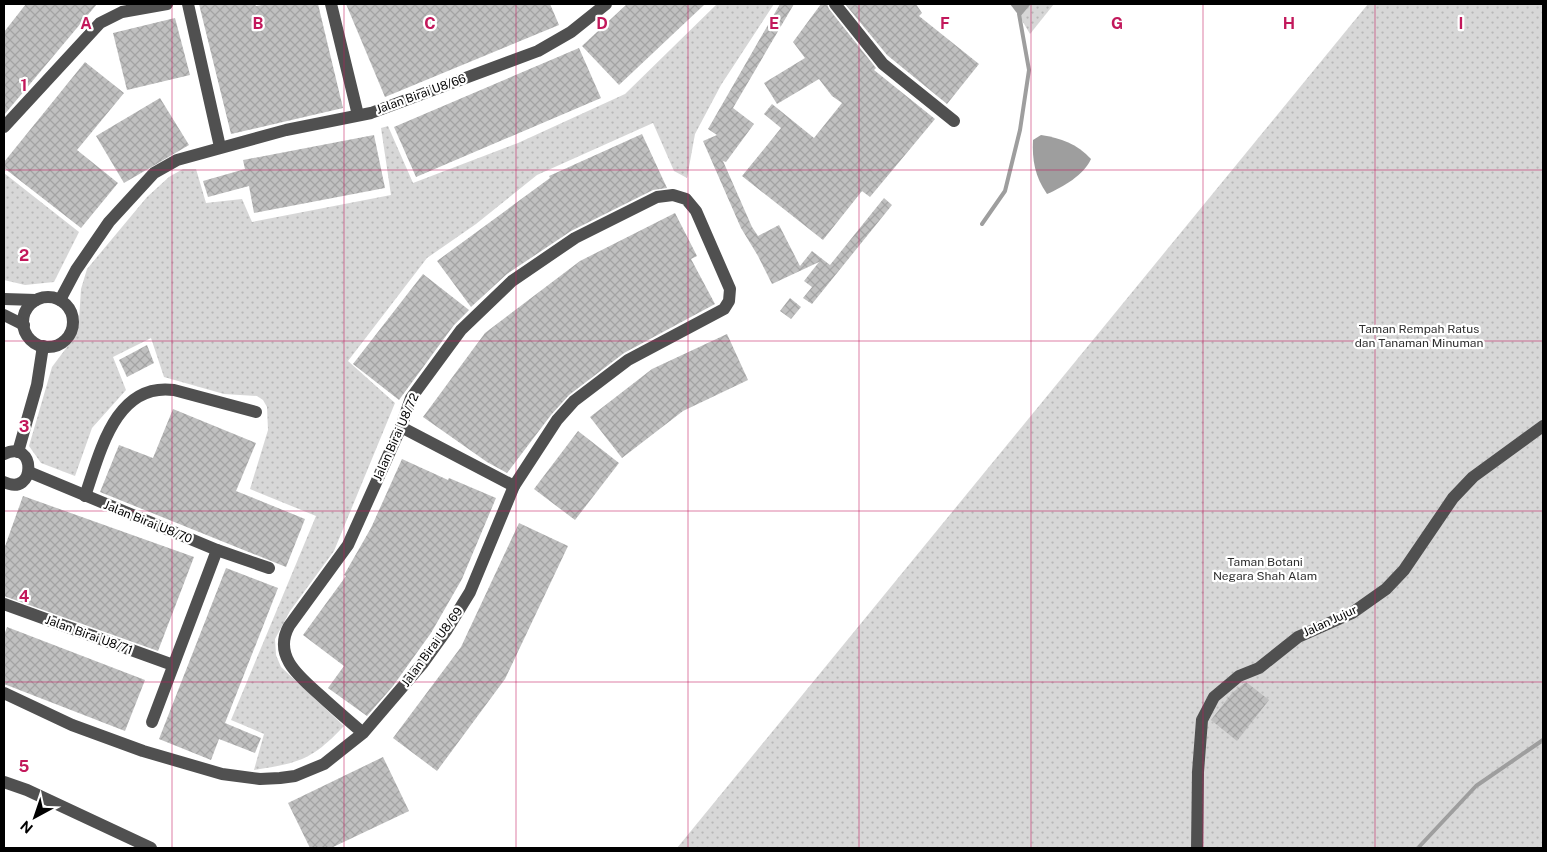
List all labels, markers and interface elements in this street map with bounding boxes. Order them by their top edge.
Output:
text: A [80,14,92,33]
text: B [253,14,264,33]
text: C [424,14,436,33]
text: D [596,14,608,33]
text: E [769,14,779,33]
text: F [940,14,950,33]
text: G [1111,14,1123,33]
text: H [1283,14,1295,33]
text: I [1459,14,1463,33]
street label: Jalan Birai U8/66 [374,71,468,117]
text: 1 [21,76,27,95]
text: 2 [19,246,29,265]
park label: Taman Rempah Ratus dan Tanaman Minuman [1355,322,1483,350]
street label: Jalan Birai U8/72 [370,391,422,483]
text: 3 [19,417,29,436]
street label: Jalan Birai U8/70 [102,498,194,546]
park label: Taman Botani Negara Shah Alam [1213,555,1317,583]
text: 4 [19,587,30,606]
street label: Jalan Jujur [1301,602,1359,640]
street label: Jalan Birai U8/69 [398,605,466,689]
street label: Jalan Birai U8/71 [43,613,135,657]
text: 5 [19,757,30,776]
north arrow [10,792,60,842]
text: N [17,817,36,837]

